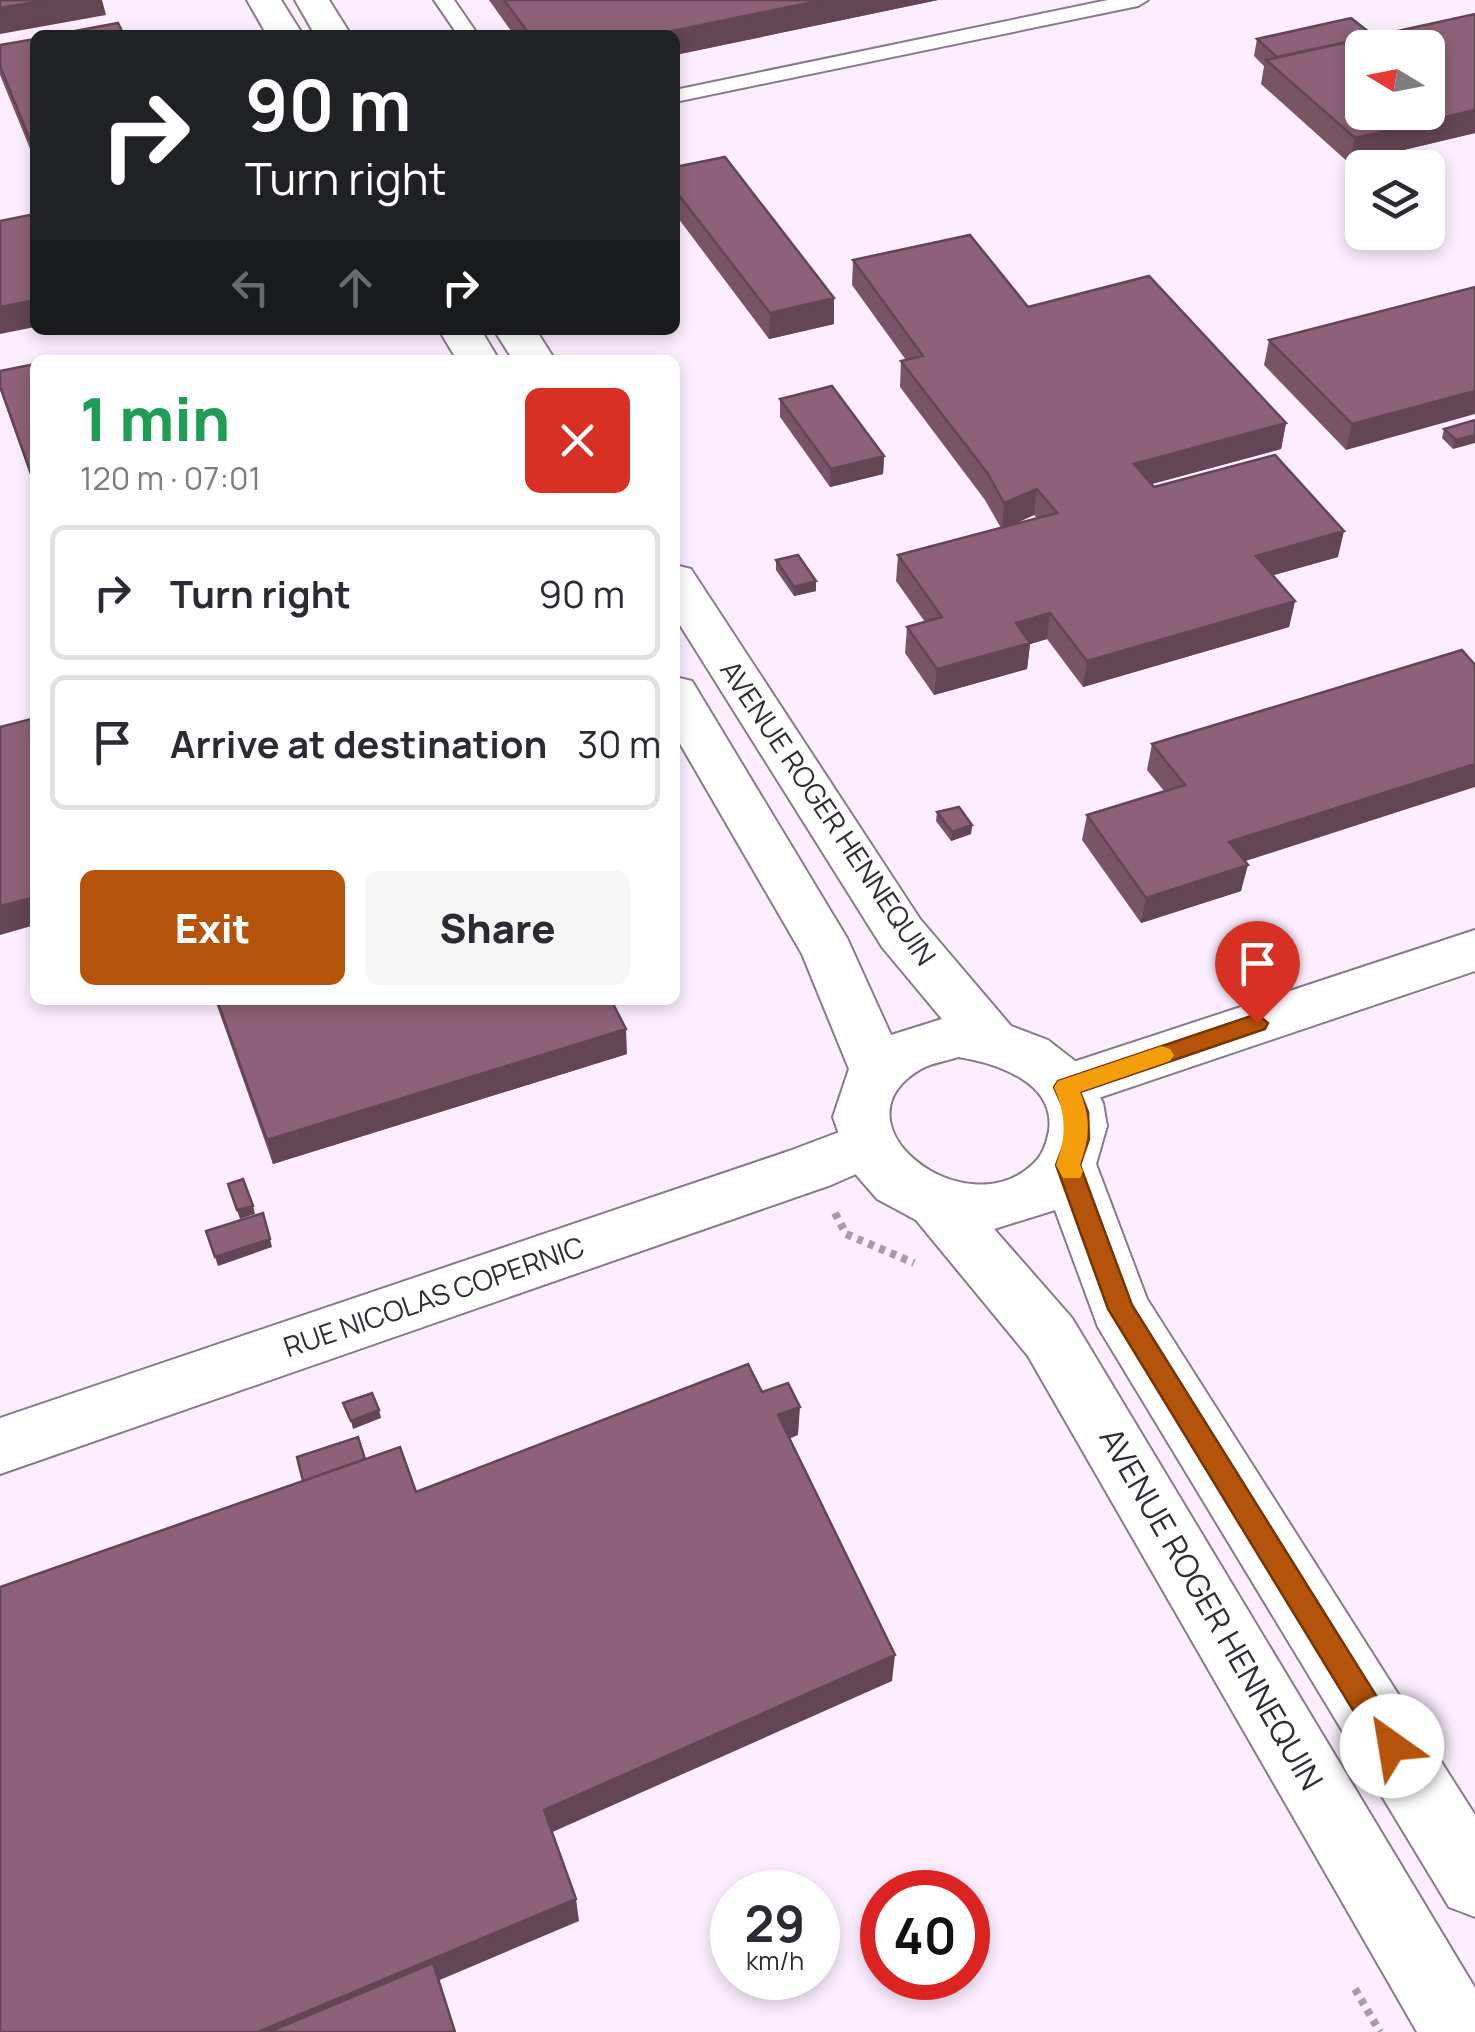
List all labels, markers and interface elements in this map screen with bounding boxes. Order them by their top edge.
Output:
north arrow [1345,30,1445,130]
map controls [1345,30,1445,250]
text: 90 m [245,56,412,152]
icon: right [80,70,210,200]
text: Turn right [245,147,446,209]
button: layers [1345,150,1445,250]
icon: left [223,260,278,315]
icon: ahead [328,260,383,315]
icon: right [433,260,488,315]
text: 1 min [80,377,230,459]
button: close [525,388,630,493]
text: 120 m · 07:01 [80,456,261,500]
icon: right [85,565,140,620]
text: Turn right [170,567,351,619]
text: 90 m [538,567,625,619]
street label: AVENUE ROGER HENNEQUIN [712,653,945,972]
icon: arrive [85,715,140,770]
text: Arrive at destination [170,717,547,769]
text: 30 m [577,717,661,769]
button: Exit [80,870,345,985]
button: Share [365,870,630,985]
pin [1215,921,1300,1024]
icon: arrive [1230,936,1285,991]
street label: RUE NICOLAS COPERNIC [278,1227,589,1365]
street label: AVENUE ROGER HENNEQUIN [1090,1419,1334,1798]
position arrow [1340,1694,1444,1798]
speed limit sign: 40 [860,1870,990,2000]
text: 29 [745,1889,805,1957]
text: km/h [746,1943,804,1978]

